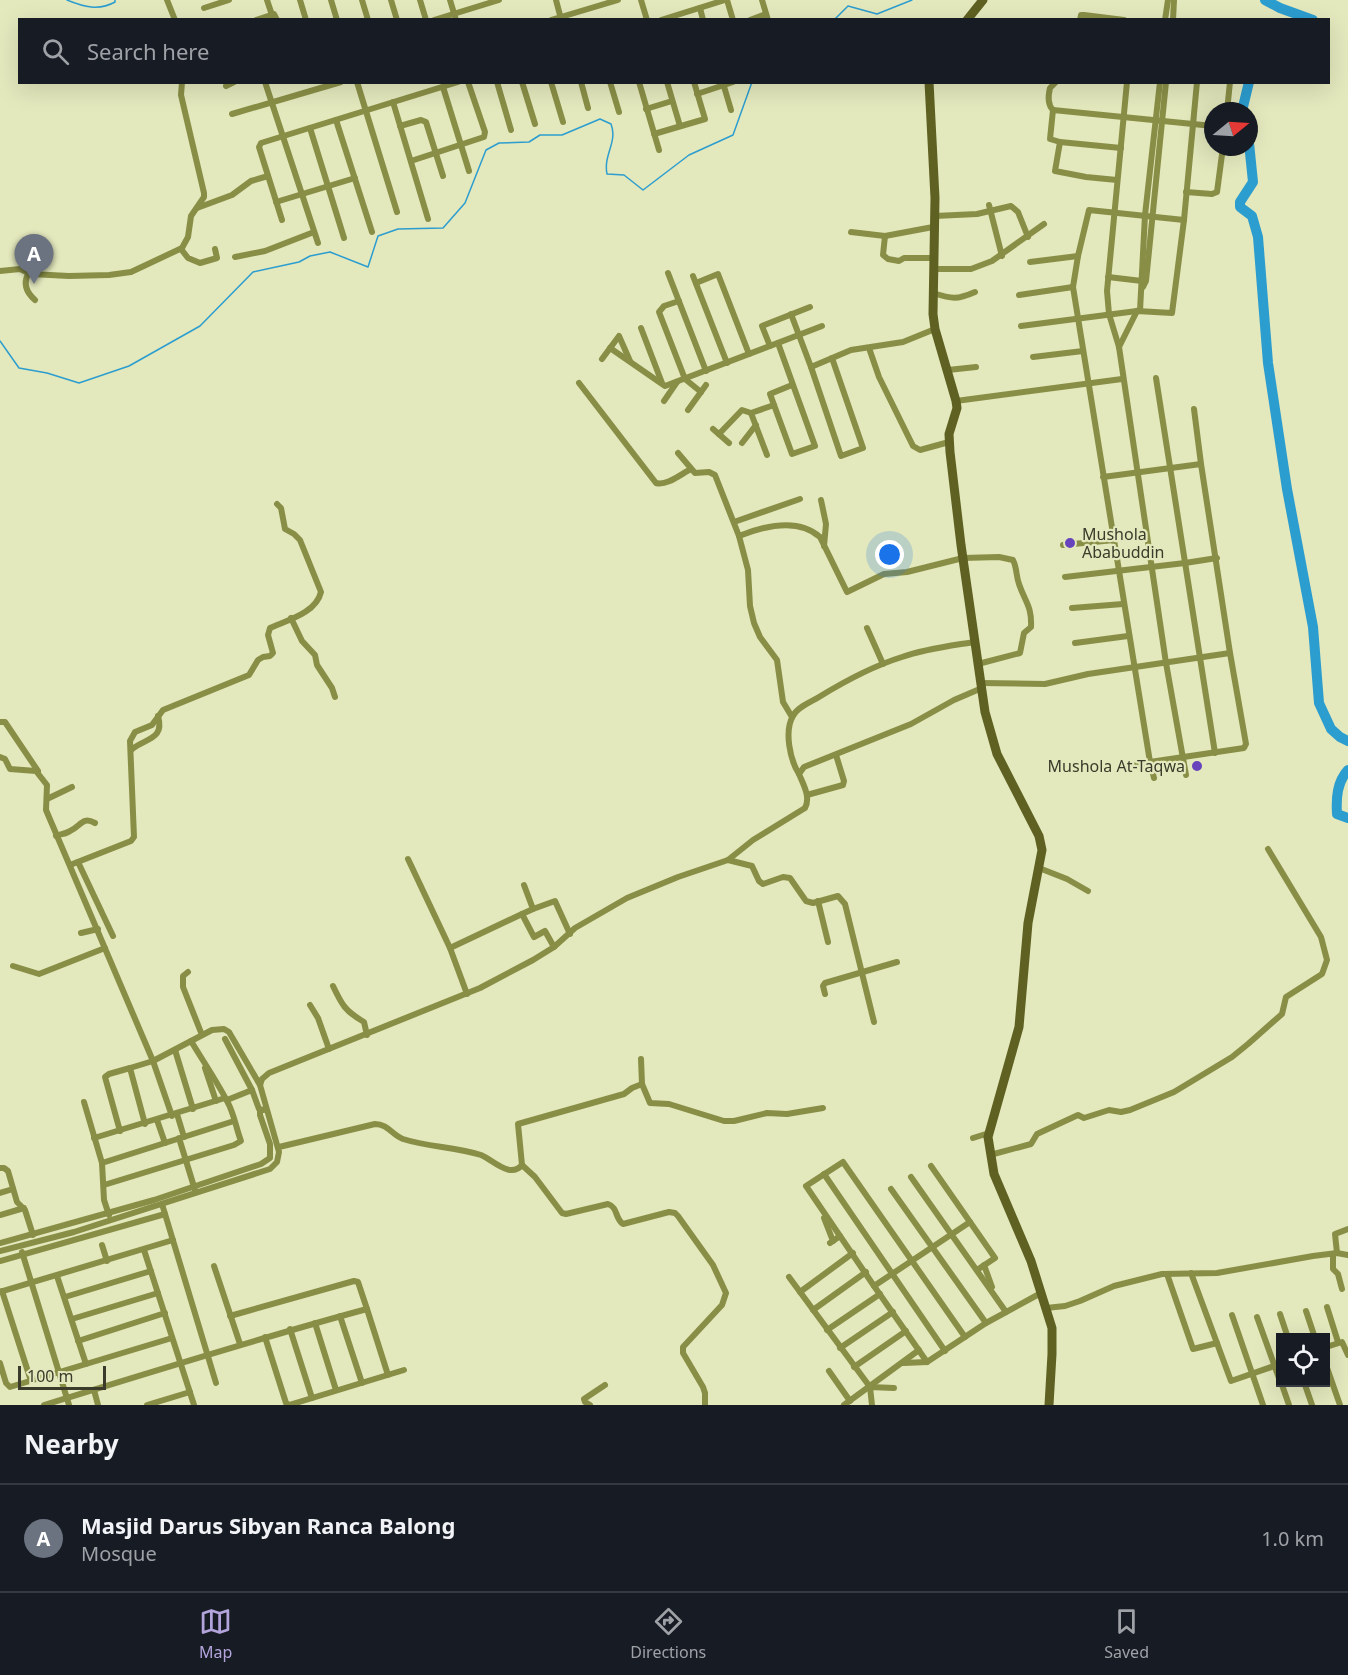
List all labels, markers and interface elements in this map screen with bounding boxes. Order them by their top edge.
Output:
search box [18,18,1330,84]
icon: search [39,35,72,68]
text: Search here [87,36,209,66]
north arrow [1204,102,1258,156]
pin: A [15,234,54,284]
place label: Mushola Ababuddin [1082,523,1164,563]
marker: Mushola Ababuddin [1063,536,1077,550]
your location [875,540,904,569]
place label: Mushola At-Taqwa [1048,755,1185,777]
marker: Mushola At-Taqwa [1190,759,1204,773]
map controls [1276,1333,1330,1387]
button: locate [1276,1333,1330,1387]
scale bar [18,1363,106,1390]
text: 100 m [27,1365,74,1387]
text: Nearby [24,1426,119,1462]
text: Masjid Darus Sibyan Ranca Balong [81,1510,455,1540]
text: A [37,1525,50,1552]
text: 1.0 km [1261,1525,1324,1552]
text: Mosque [81,1540,157,1567]
tab: Map [199,1605,232,1663]
tab: Directions [630,1605,706,1663]
tab: Saved [1104,1605,1149,1663]

